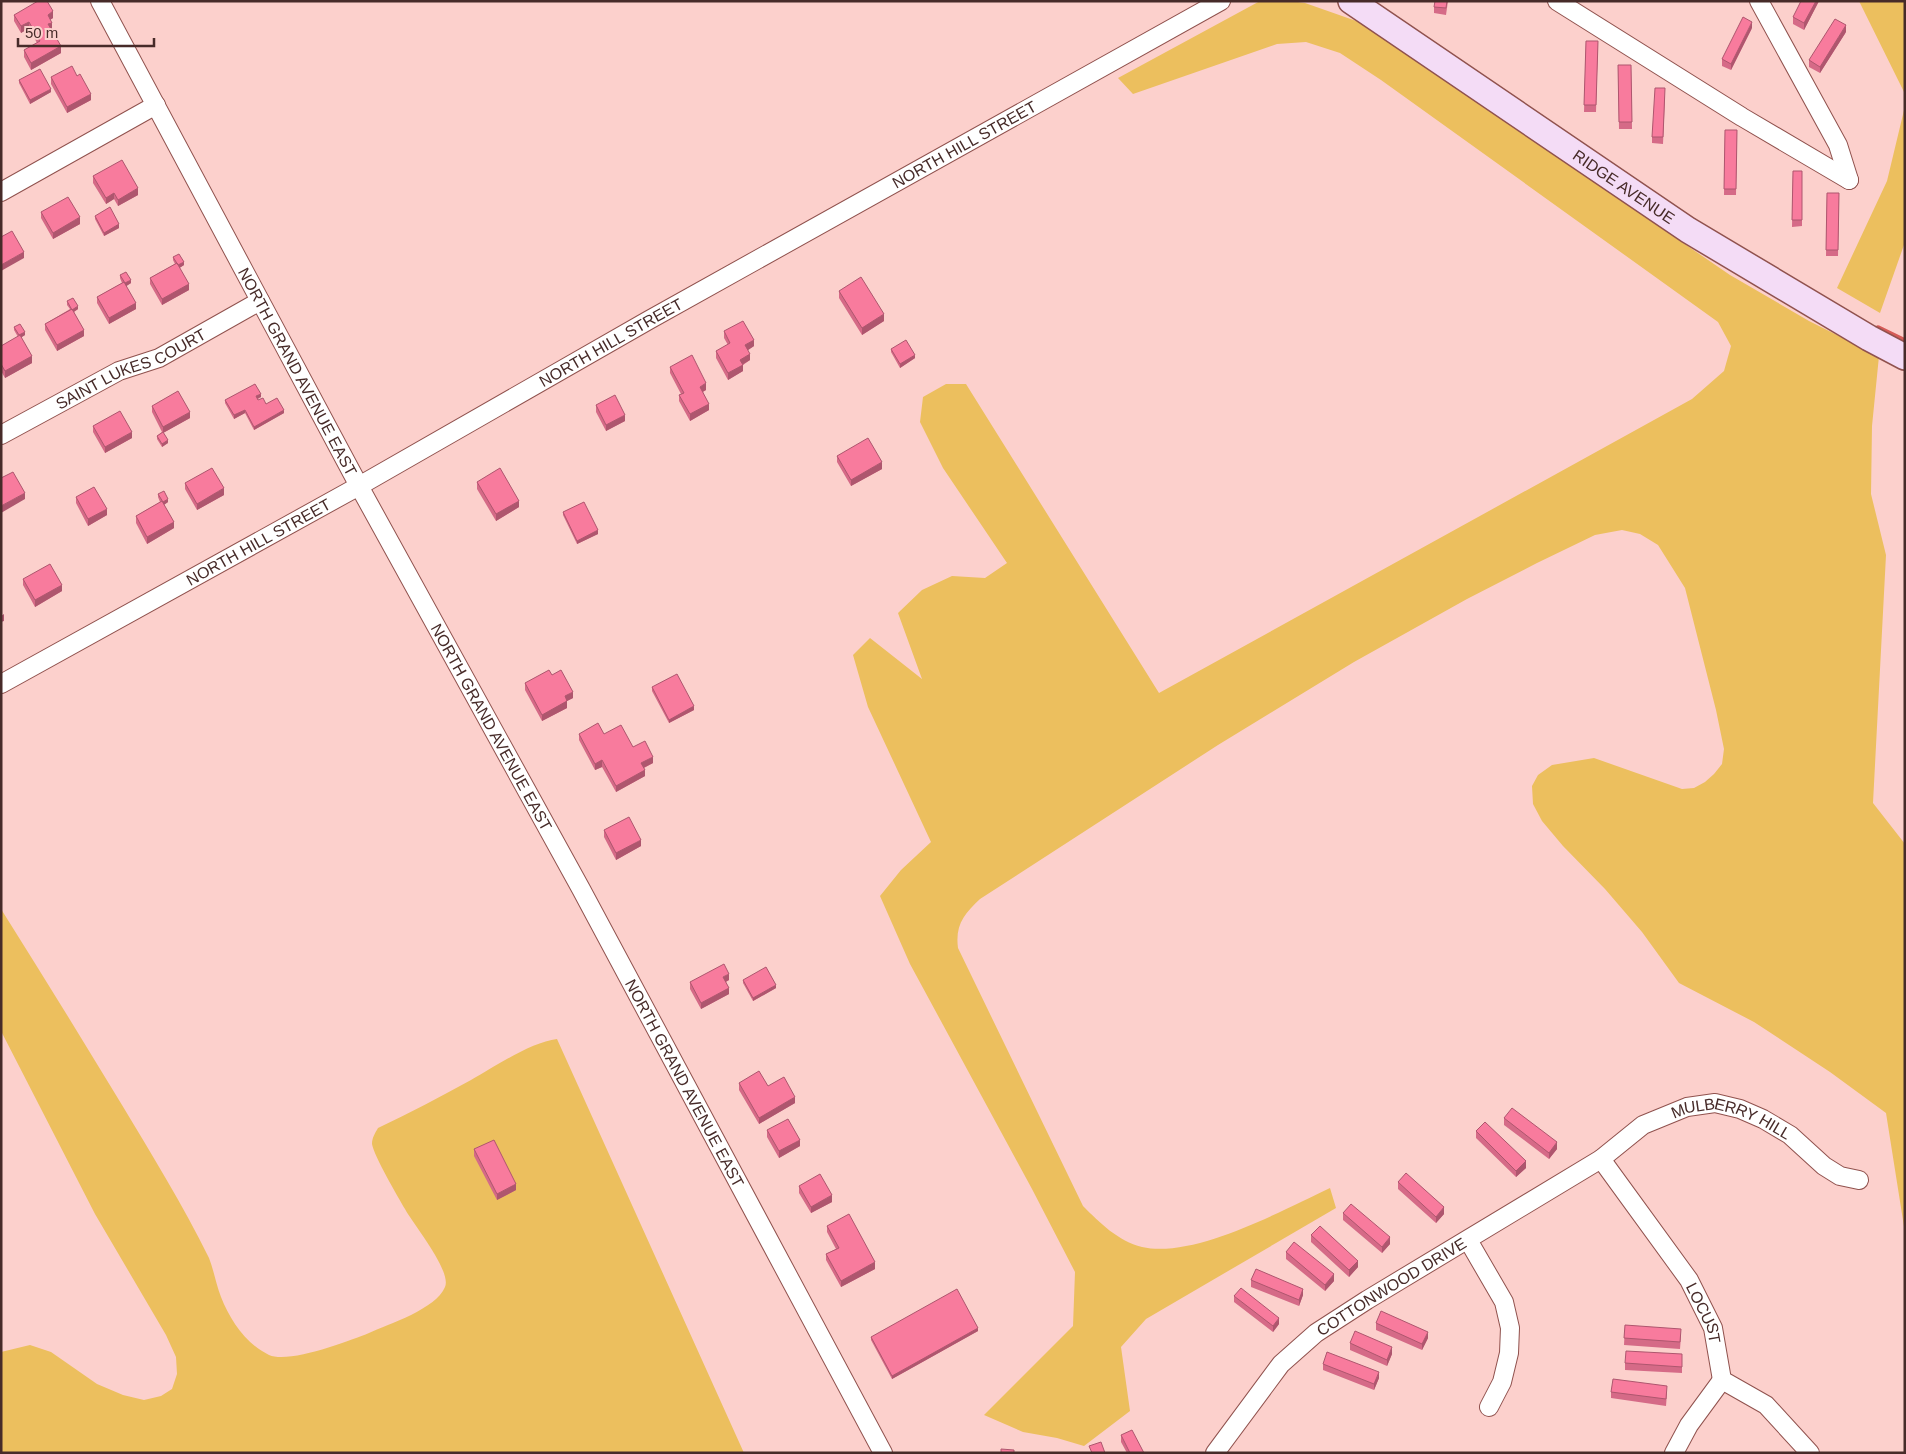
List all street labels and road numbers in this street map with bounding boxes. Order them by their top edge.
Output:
street label: NORTH HILL STREET [889,97,1039,191]
street label: RIDGE AVENUE [1570,146,1678,227]
street label: NORTH GRAND AVENUE EAST [235,265,360,479]
street label: NORTH HILL STREET [536,295,685,390]
street label: SAINT LUKES COURT [53,325,209,412]
street label: NORTH HILL STREET [183,495,333,588]
street label: NORTH GRAND AVENUE EAST [428,621,556,834]
street label: NORTH GRAND AVENUE EAST [622,976,748,1190]
street label: MULBERRY HILL [1669,1095,1794,1142]
street label: COTTONWOOD DRIVE [1313,1234,1469,1339]
street label: LOCUST [1683,1280,1724,1345]

